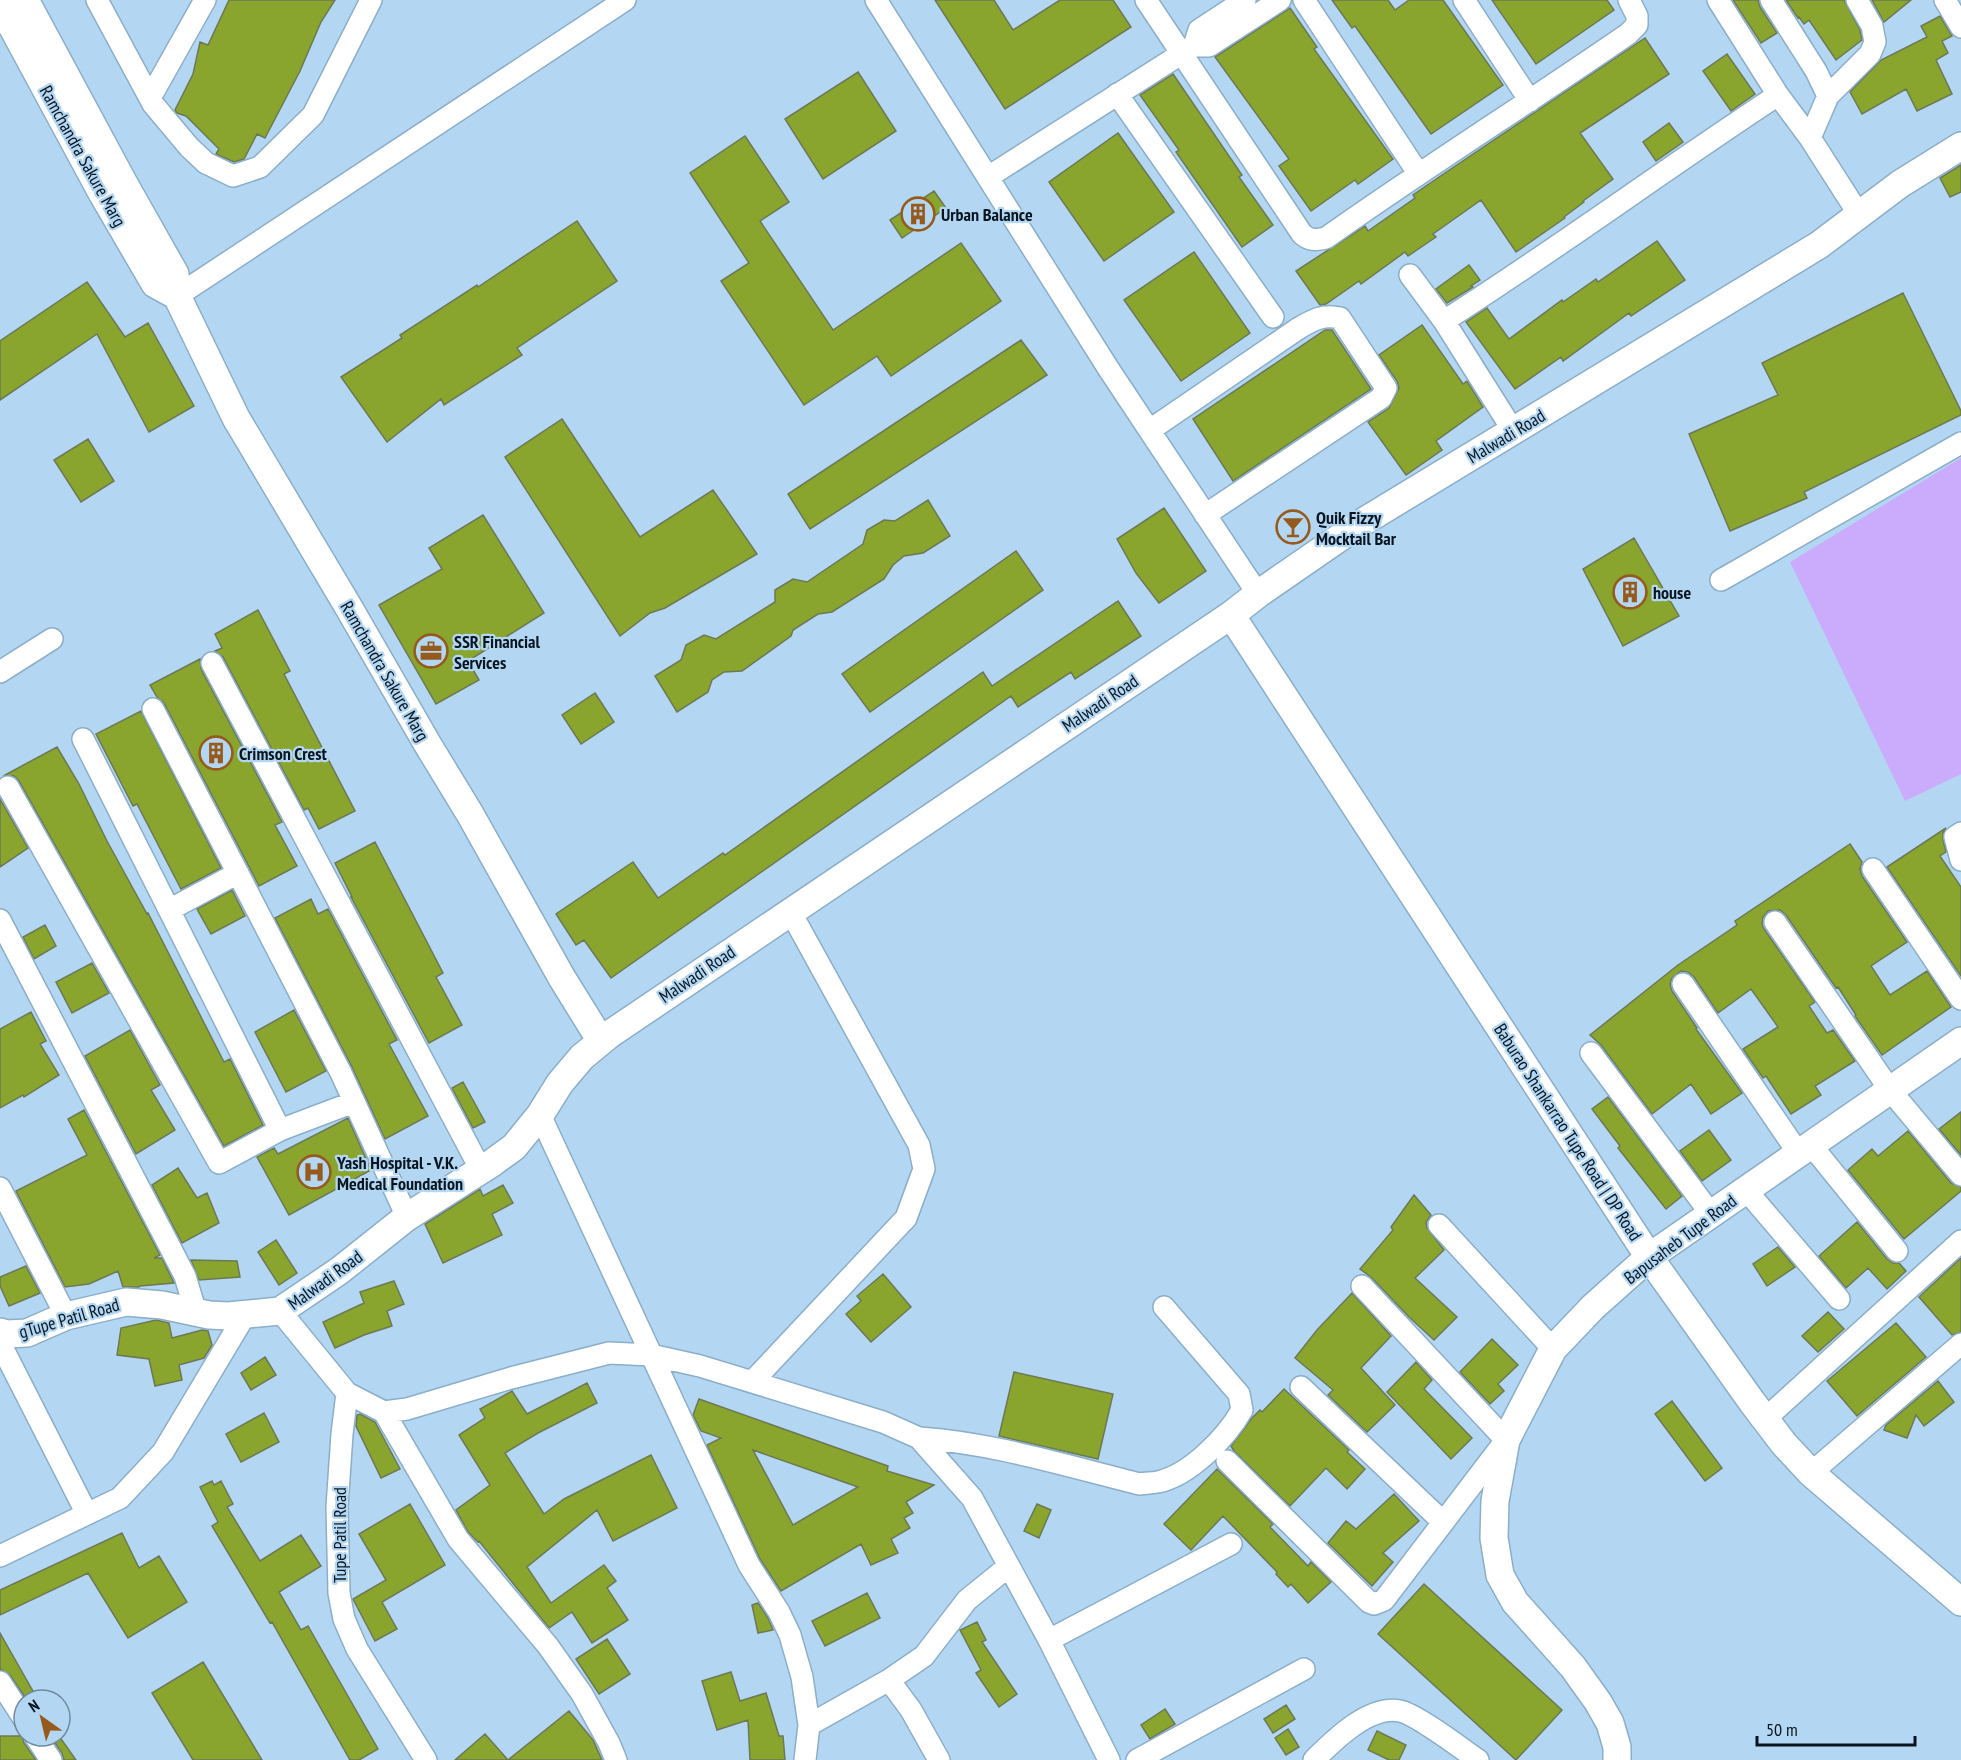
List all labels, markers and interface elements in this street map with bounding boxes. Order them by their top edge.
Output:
street label: Ramchandra Sakure Marg [35,81,131,231]
building icon: Urban Balance [900,196,936,232]
place label: Urban Balance [941,203,1033,226]
street label: Malwadi Road [1463,404,1549,468]
place label: Quik Fizzy Mocktail Bar [1316,506,1397,550]
bar icon: Quik Fizzy Mocktail Bar [1275,509,1311,545]
building icon: house [1612,574,1648,610]
place label: house [1653,581,1691,604]
street label: Ramchandra Sakure Marg [336,597,434,745]
place label: SSR Financial Services [454,630,541,674]
office icon: SSR Financial Services [413,633,449,669]
street label: Malwadi Road [1058,669,1142,737]
building icon: Crimson Crest [198,735,234,771]
place label: Crimson Crest [239,742,328,765]
street label: Malwadi Road [655,940,739,1008]
street label: Baburao Shankarrao Tupe Road | DP Road [1489,1019,1647,1245]
place label: Yash Hospital - V.K. Medical Foundation [336,1151,463,1195]
hospital icon: Yash Hospital - V.K. Medical Foundation [296,1154,332,1190]
street label: Bapusaheb Tupe Road [1619,1189,1741,1289]
street label: Malwadi Road [283,1245,367,1315]
street label: gTupe Patil Road [16,1293,122,1343]
street label: Tupe Patil Road [328,1487,351,1583]
north arrow [12,1688,72,1748]
text: N [24,1695,43,1716]
scale bar [1757,1709,1914,1747]
text: 50 m [1766,1718,1798,1741]

